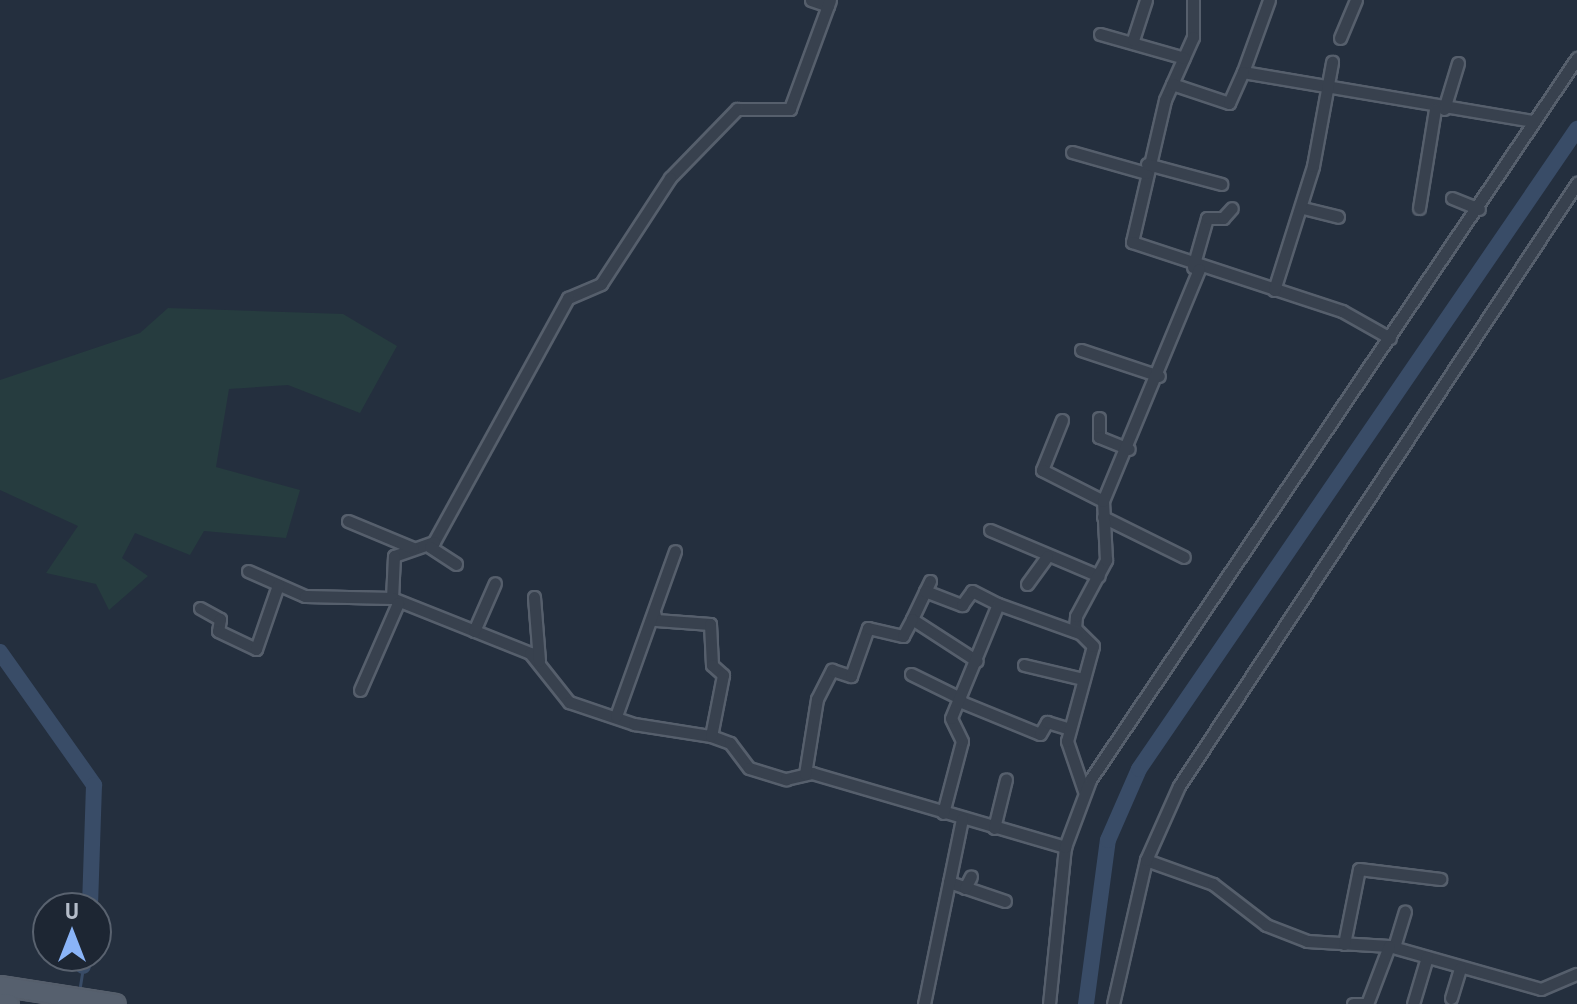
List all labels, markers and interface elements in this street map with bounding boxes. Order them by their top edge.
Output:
north arrow [32,892,112,972]
text: U [65,897,79,923]

